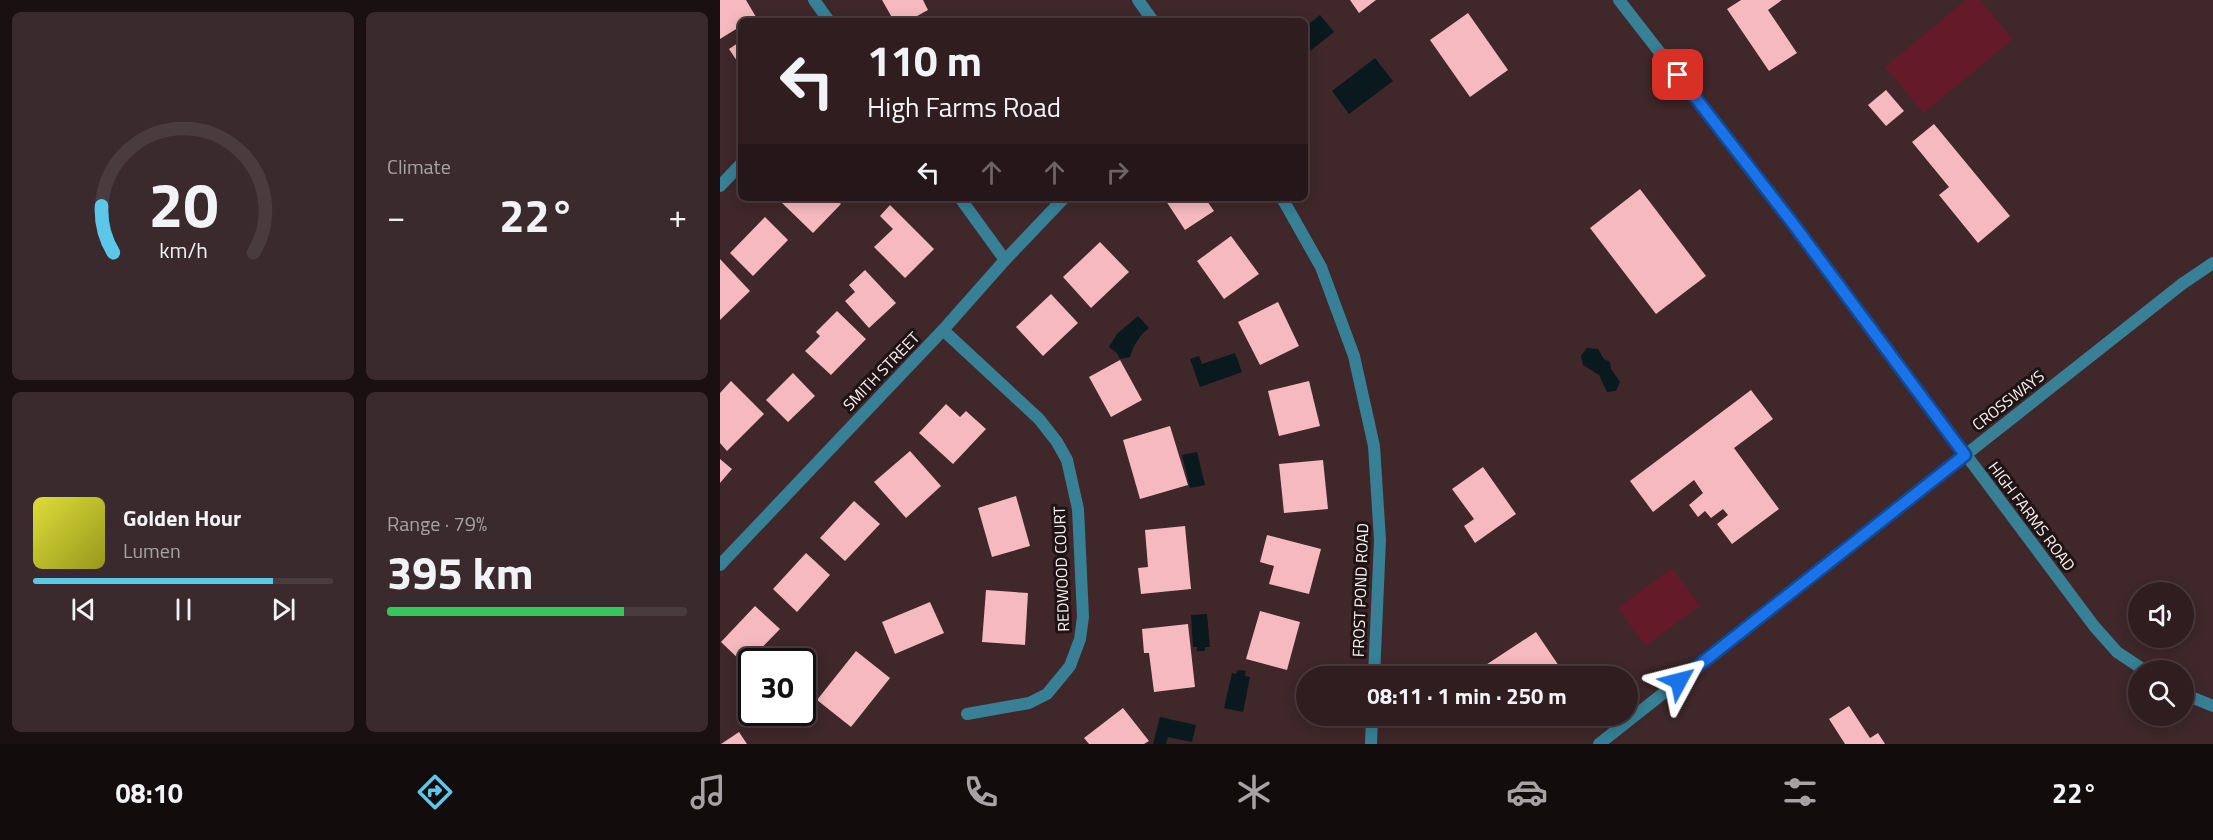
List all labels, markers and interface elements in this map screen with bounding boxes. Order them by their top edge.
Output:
text: 110 m [867,28,982,92]
icon: left [768,42,846,120]
pin [1652,49,1703,100]
icon: arrive [1661,58,1694,91]
text: High Farms Road [867,86,1061,127]
text: Climate [387,151,451,182]
text: 20 [148,156,218,251]
icon: left [912,156,945,189]
icon: ahead [975,156,1008,189]
icon: ahead [1038,156,1071,189]
icon: right [1101,156,1134,189]
text: 22° [499,181,575,249]
text: − [387,191,405,241]
text: + [669,191,687,241]
text: km/h [159,234,207,266]
street label: SMITH STREET [837,326,925,416]
street label: CROSSWAYS [1967,364,2049,436]
street label: HIGH FARMS ROAD [1983,456,2081,576]
text: Golden Hour [123,501,241,535]
street label: REDWOOD COURT [1047,505,1075,632]
text: Range · 79% [387,508,487,539]
street label: FROST POND ROAD [1346,523,1374,657]
text: Lumen [123,535,181,566]
text: 395 km [387,538,533,606]
map controls [2128,582,2194,726]
button: sound [2128,582,2194,648]
icon: previous [67,593,100,626]
icon: pause [167,593,200,626]
icon: next [267,593,300,626]
speed limit sign: 30 [738,648,816,726]
position arrow [1647,649,1711,713]
button: search [2128,660,2194,726]
text: 08:11 · 1 min · 250 m [1367,679,1567,713]
icon: directions [414,771,456,813]
icon: music [687,771,729,813]
icon: phone [960,771,1002,813]
icon: climate [1233,771,1275,813]
icon: car [1506,771,1548,813]
icon: filters [1779,771,1821,813]
text: 08:10 [116,772,183,813]
text: 22° [2052,772,2097,813]

